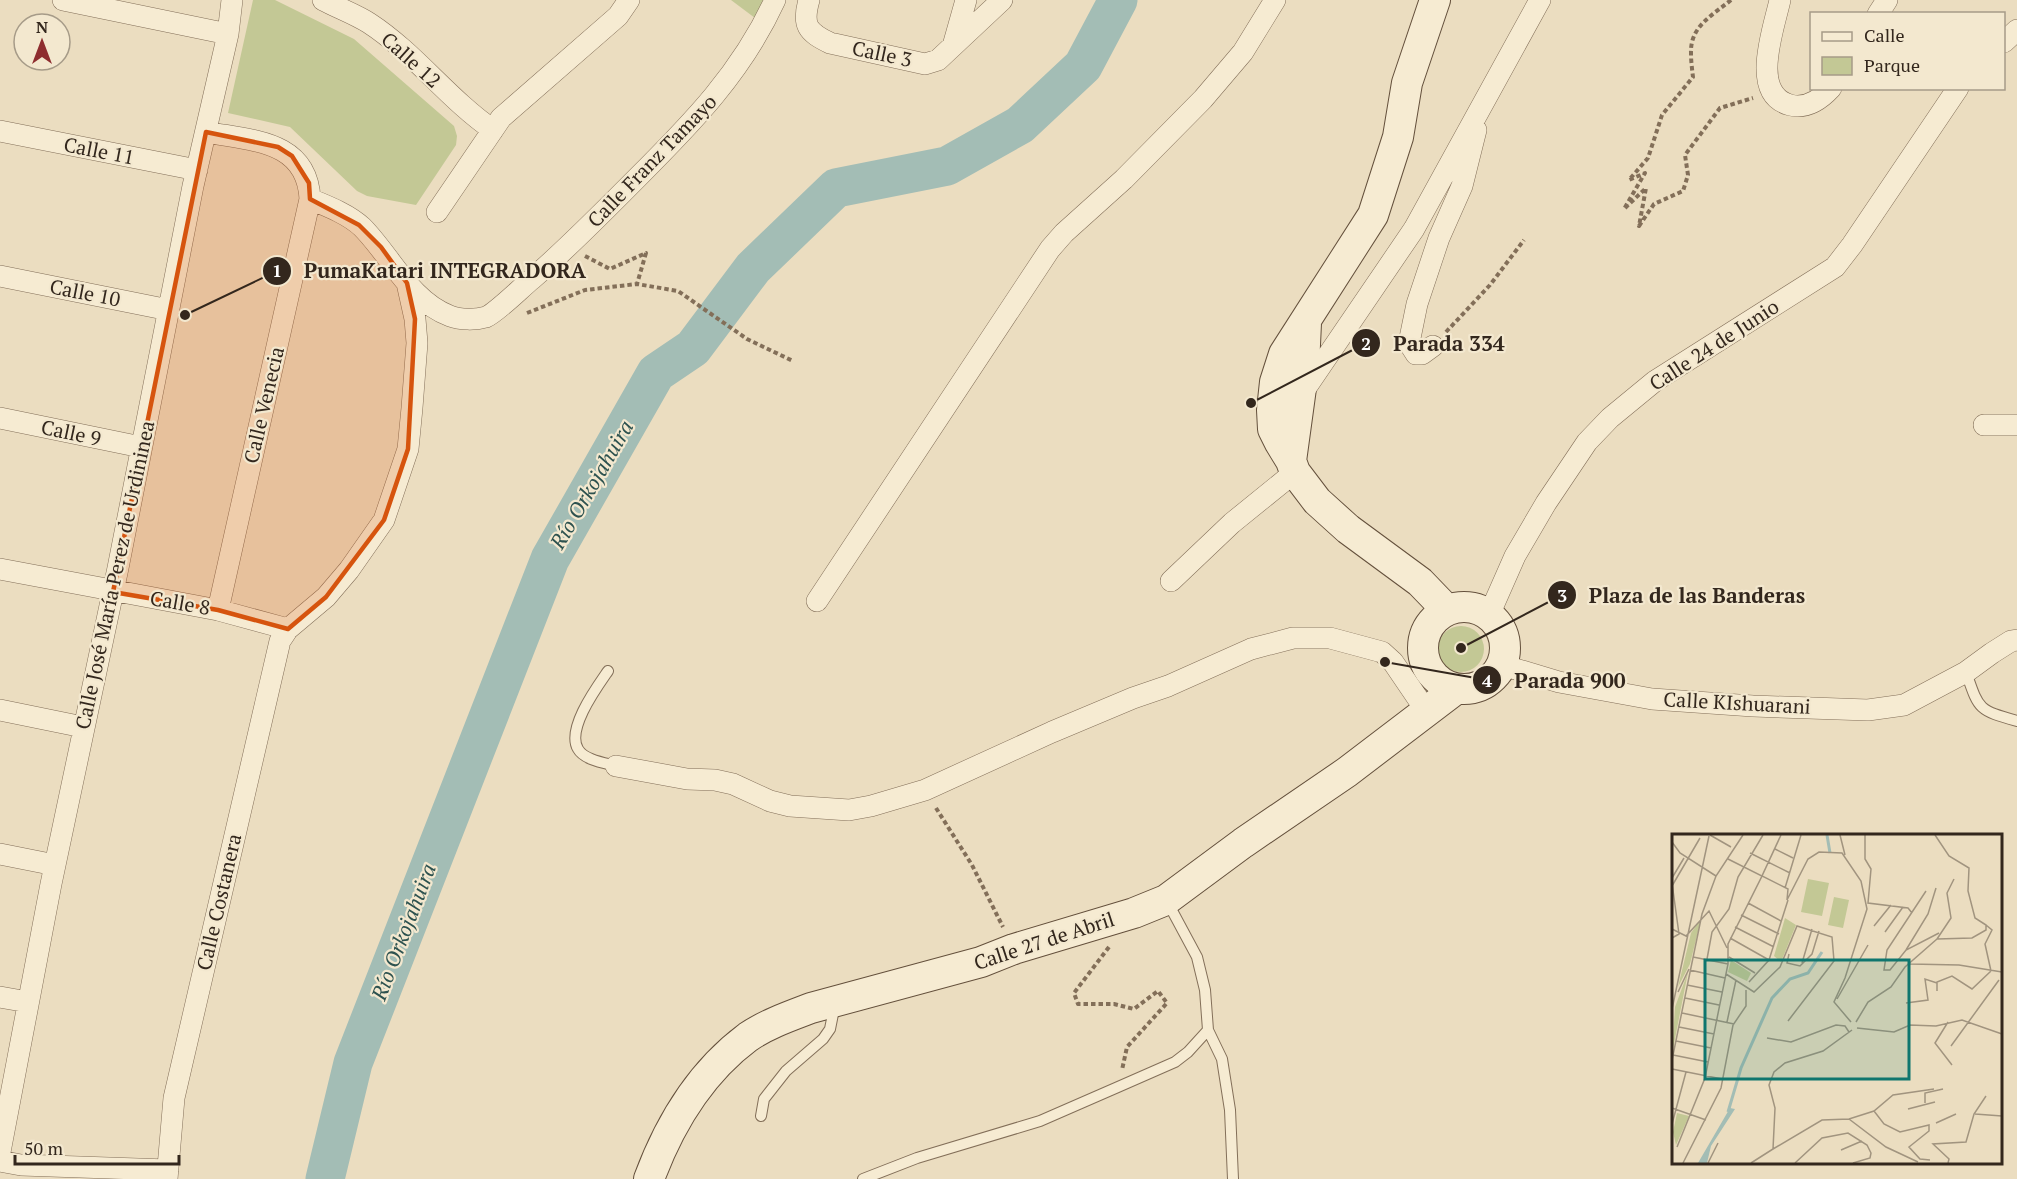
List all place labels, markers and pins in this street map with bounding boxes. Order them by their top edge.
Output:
callout: PumaKatari INTEGRADORA [262,252,598,291]
callout: Parada 334 [1351,324,1517,363]
callout: Plaza de las Banderas [1547,576,1817,615]
callout: Parada 900 [1472,661,1638,700]

